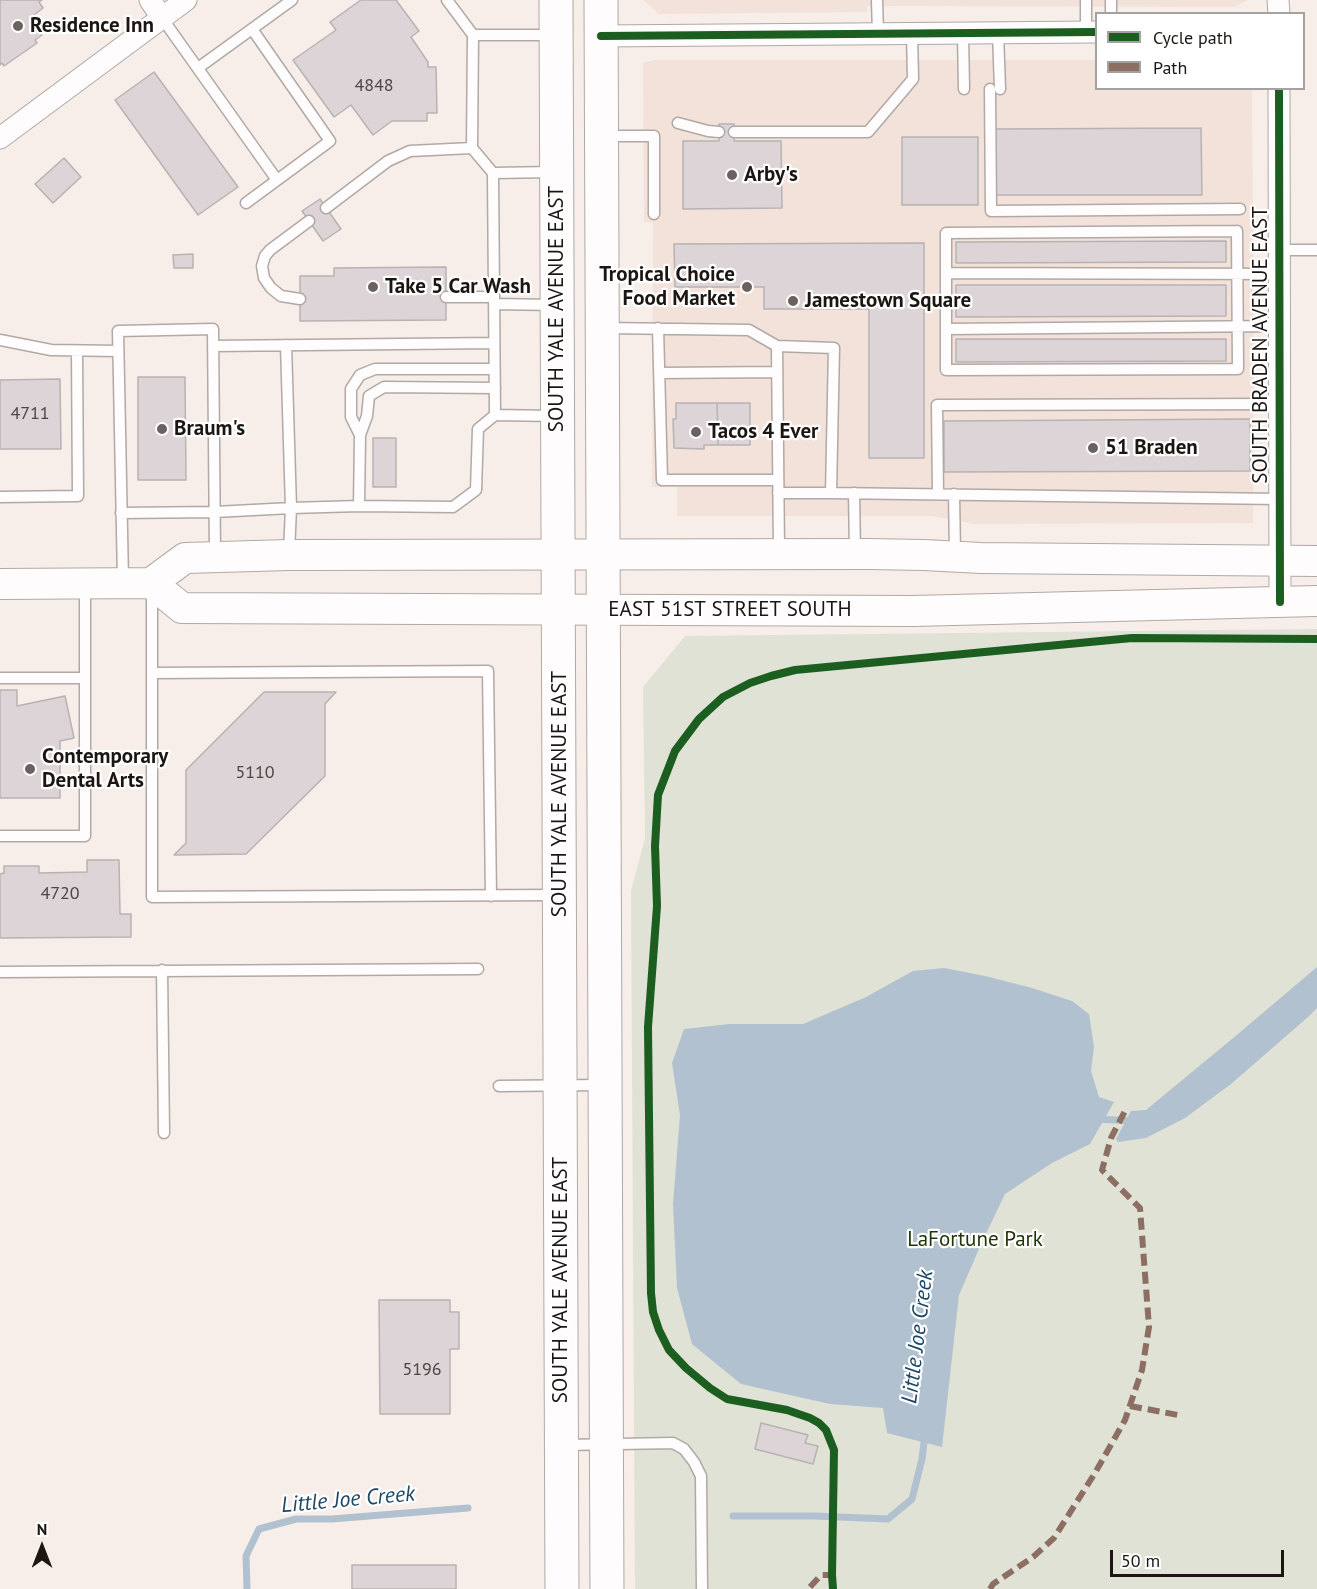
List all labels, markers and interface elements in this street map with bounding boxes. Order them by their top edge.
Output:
legend [1095,12,1305,90]
place label: Residence Inn [30,13,154,39]
marker: Residence Inn [11,19,25,33]
text: Cycle path [1153,26,1233,49]
text: Path [1153,56,1187,79]
house number: 4848 [354,75,394,97]
place label: Arby's [744,162,798,188]
marker: Arby's [725,168,739,182]
street label: SOUTH YALE AVENUE EAST [544,186,570,432]
street label: SOUTH BRADEN AVENUE EAST [1248,206,1274,484]
place label: Tropical Choice Food Market [599,262,735,312]
place label: Take 5 Car Wash [385,274,531,300]
marker: Take 5 Car Wash [366,280,380,294]
marker: Tropical Choice Food Market [740,280,754,294]
place label: Jamestown Square [805,288,971,314]
marker: Jamestown Square [786,294,800,308]
house number: 4711 [10,403,50,425]
place label: Braum's [174,416,245,442]
place label: Tacos 4 Ever [708,419,818,445]
marker: Braum's [155,422,169,436]
marker: Tacos 4 Ever [689,425,703,439]
place label: 51 Braden [1105,435,1198,461]
marker: 51 Braden [1086,441,1100,455]
street label: EAST 51ST STREET SOUTH [608,597,852,623]
street label: SOUTH YALE AVENUE EAST [547,671,573,917]
place label: Contemporary Dental Arts [42,744,168,794]
marker: Contemporary Dental Arts [23,762,37,776]
house number: 5110 [235,762,275,784]
house number: 4720 [40,883,80,905]
street label: SOUTH YALE AVENUE EAST [548,1157,574,1403]
park label: LaFortune Park [907,1227,1043,1253]
water label: Little Joe Creek [897,1269,939,1405]
house number: 5196 [402,1359,442,1381]
water label: Little Joe Creek [280,1481,416,1519]
north arrow [12,1517,72,1577]
text: N [37,1519,47,1539]
scale bar [1113,1538,1287,1576]
text: 50 m [1121,1549,1160,1572]

